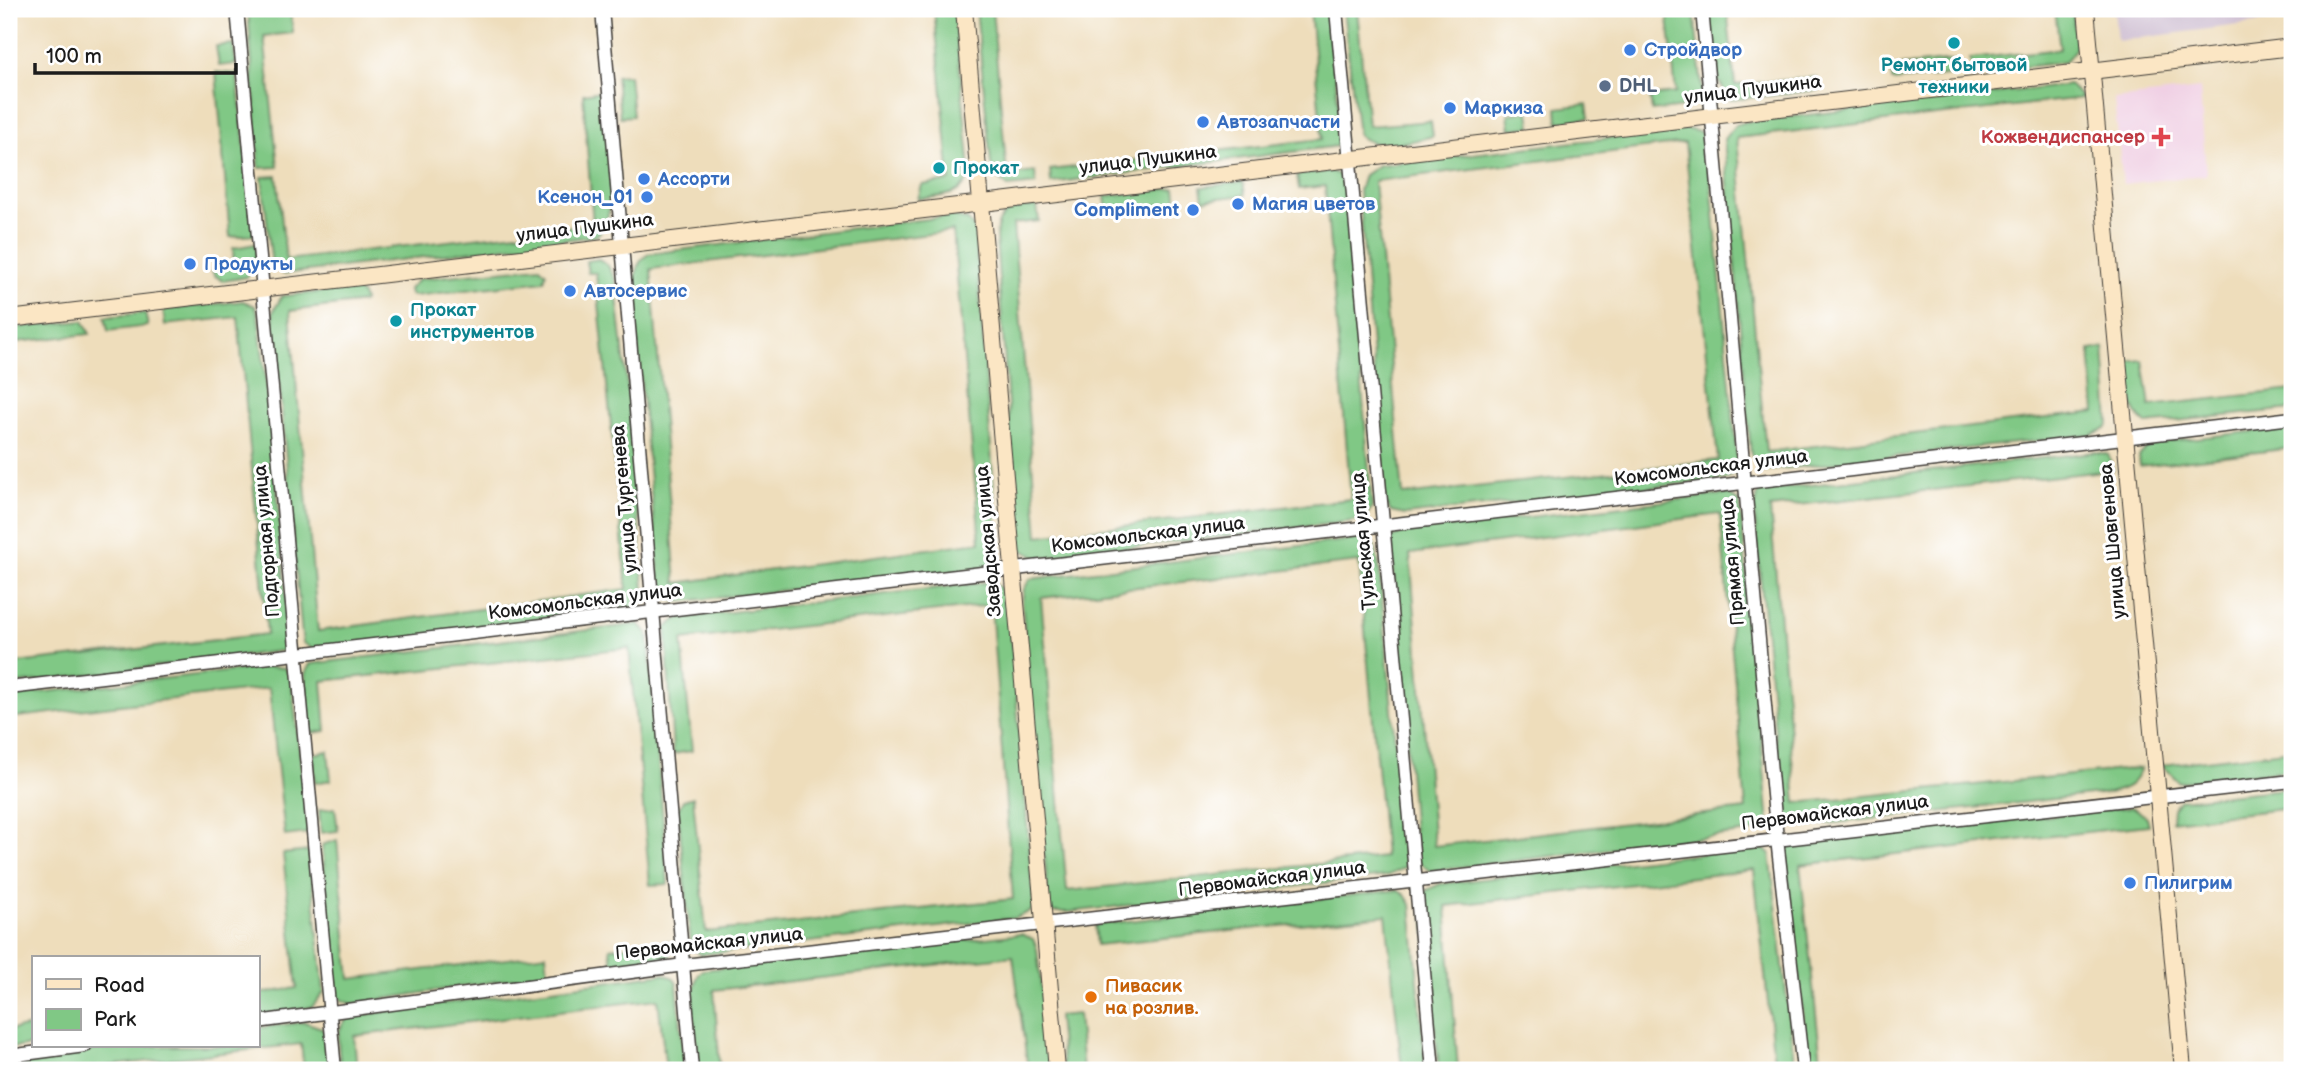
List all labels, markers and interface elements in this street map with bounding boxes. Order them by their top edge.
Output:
scale bar [35,32,236,76]
marker: Ремонт бытовой техники [1946,35,1962,51]
place label: Стройдвор [1644,39,1743,62]
marker: Стройдвор [1622,42,1638,58]
text: 100 m [46,44,102,69]
place label: Ремонт бытовой техники [1880,54,2028,99]
street label: улица Пушкина [1683,70,1823,110]
place label: DHL [1619,75,1657,98]
marker: DHL [1597,78,1613,94]
place label: Маркиза [1464,97,1544,120]
marker: Маркиза [1442,100,1458,116]
place label: Автозапчасти [1216,111,1340,134]
marker: Автозапчасти [1195,114,1211,130]
place label: Кожвендиспансер [1981,126,2146,149]
marker: Кожвендиспансер [2151,127,2171,147]
street label: улица Пушкина [1078,140,1218,180]
place label: Прокат [953,157,1019,180]
marker: Прокат [931,160,947,176]
place label: Ассорти [657,168,730,191]
marker: Ассорти [636,171,652,187]
place label: Ксенон_01 [537,186,633,209]
marker: Ксенон_01 [639,189,655,205]
place label: Магия цветов [1252,193,1376,216]
marker: Магия цветов [1230,196,1246,212]
place label: Compliment [1074,199,1180,222]
marker: Compliment [1185,202,1201,218]
street label: улица Пушкина [515,208,655,248]
place label: Продукты [204,253,293,276]
marker: Продукты [182,256,198,272]
place label: Автосервис [583,280,688,303]
marker: Автосервис [562,283,578,299]
place label: Прокат инструментов [410,299,535,344]
marker: Прокат инструментов [388,313,404,329]
street label: улица Тургенева [607,424,643,574]
street label: Комсомольская улица [1613,445,1809,491]
street label: улица Шовгенова [2095,462,2131,620]
street label: Подгорная улица [249,464,285,618]
street label: Заводская улица [971,464,1007,618]
street label: Тульская улица [1347,471,1381,611]
street label: Прямая улица [1716,497,1750,627]
street label: Комсомольская улица [1050,512,1246,558]
street label: Комсомольская улица [487,579,683,625]
street label: Первомайская улица [1740,790,1930,836]
street label: Первомайская улица [1177,856,1367,902]
place label: Пилигрим [2144,872,2233,895]
marker: Пилигрим [2122,875,2138,891]
street label: Первомайская улица [614,923,804,965]
legend [32,956,259,1048]
text: Road [94,973,145,998]
place label: Пивасик на розлив. [1105,975,1199,1020]
marker: Пивасик на розлив. [1083,989,1099,1005]
text: Park [94,1007,137,1032]

